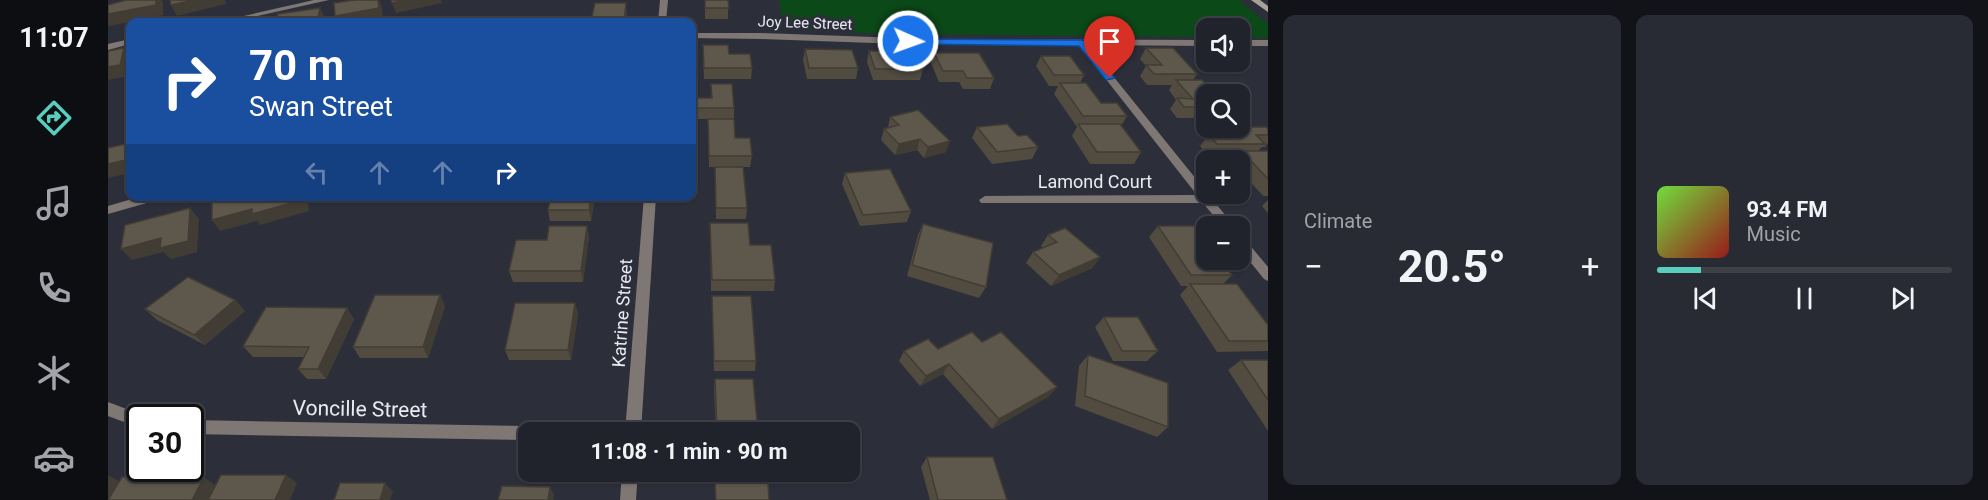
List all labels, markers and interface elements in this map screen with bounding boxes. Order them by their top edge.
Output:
position arrow [876,9,940,73]
street label: Joy Lee Street [757,12,853,34]
pin [1084,16,1135,78]
map controls [1196,18,1250,270]
button: sound [1196,18,1250,72]
text: 11:07 [19,22,89,54]
icon: arrive [1093,25,1126,58]
text: 70 m [249,41,344,90]
icon: right [150,42,228,120]
button: search [1196,84,1250,138]
text: Swan Street [249,91,393,123]
icon: directions [33,97,75,139]
button: + [1196,150,1250,204]
icon: left [300,156,333,189]
icon: ahead [363,156,396,189]
icon: ahead [426,156,459,189]
icon: right [489,156,522,189]
street label: Lamond Court [1038,171,1152,192]
icon: music [33,182,75,224]
text: 93.4 FM [1747,197,1828,222]
text: Climate [1304,209,1372,233]
button: − [1196,216,1250,270]
text: Music [1747,222,1801,246]
text: 20.5° [1398,240,1506,293]
text: − [1304,247,1323,286]
text: + [1581,247,1600,286]
street label: Katrine Street [608,258,636,368]
icon: phone [33,267,75,309]
icon: previous [1689,282,1722,315]
icon: pause [1788,282,1821,315]
icon: next [1886,282,1919,315]
icon: climate [33,352,75,394]
street label: Voncille Street [293,396,428,422]
speed limit sign: 30 [126,404,204,482]
icon: car [33,437,75,479]
text: 11:08 · 1 min · 90 m [591,439,787,464]

